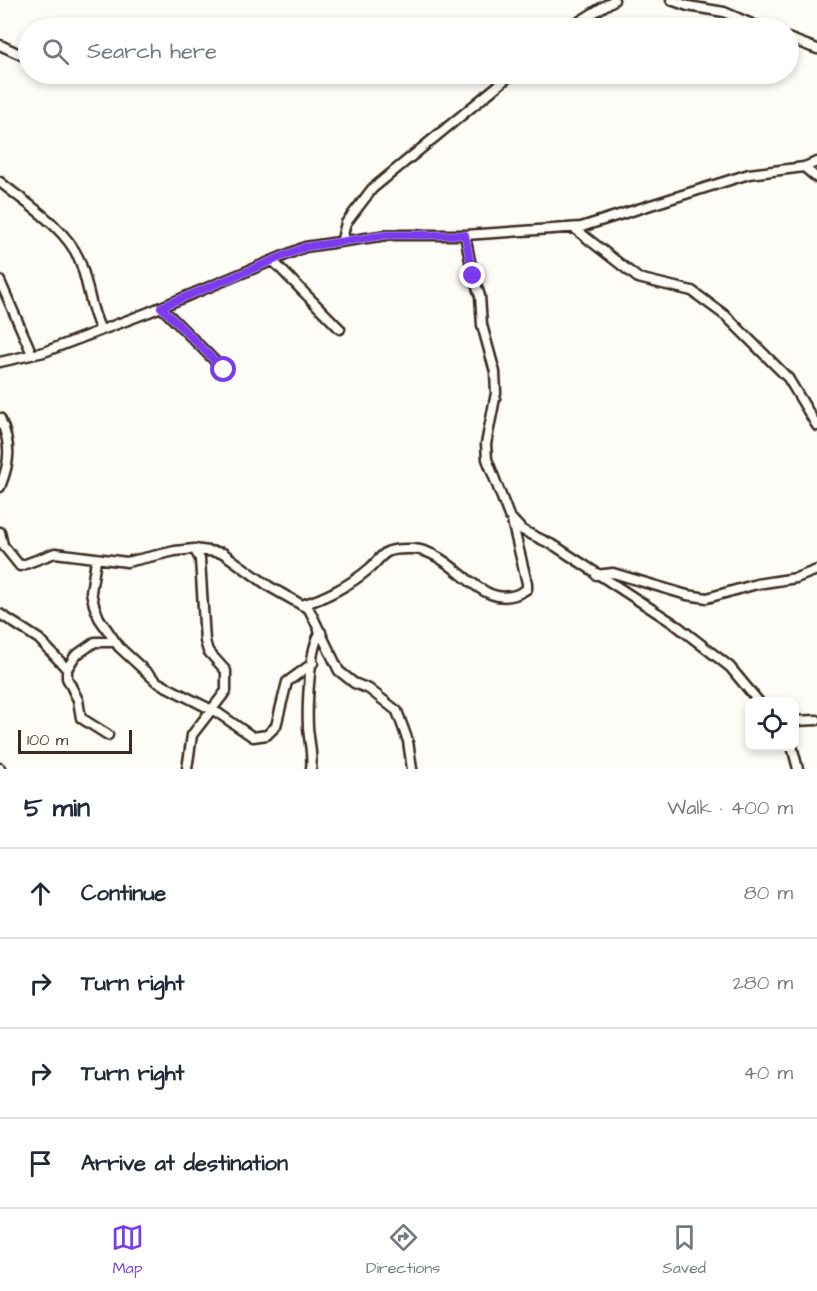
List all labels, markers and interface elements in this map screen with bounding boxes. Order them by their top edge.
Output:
search box [18,18,799,84]
icon: search [39,35,72,68]
text: Search here [87,36,217,67]
route end [459,262,485,288]
route start [210,356,236,382]
map controls [745,697,799,751]
button: locate [745,697,799,751]
scale bar [18,727,132,754]
text: 100 m [27,729,68,751]
text: 5 min [24,790,90,826]
text: Walk · 400 m [667,794,793,822]
icon: ahead [24,877,57,910]
text: Continue [81,878,166,909]
text: 80 m [744,879,793,907]
icon: right [24,967,57,1000]
text: Turn right [81,968,184,999]
text: 280 m [732,969,793,997]
icon: right [24,1057,57,1090]
text: Turn right [81,1058,184,1089]
text: 40 m [743,1059,793,1087]
icon: arrive [24,1147,57,1180]
text: Arrive at destination [81,1148,288,1179]
tab: Map [111,1221,144,1279]
tab: Directions [366,1221,440,1279]
tab: Saved [662,1221,706,1279]

